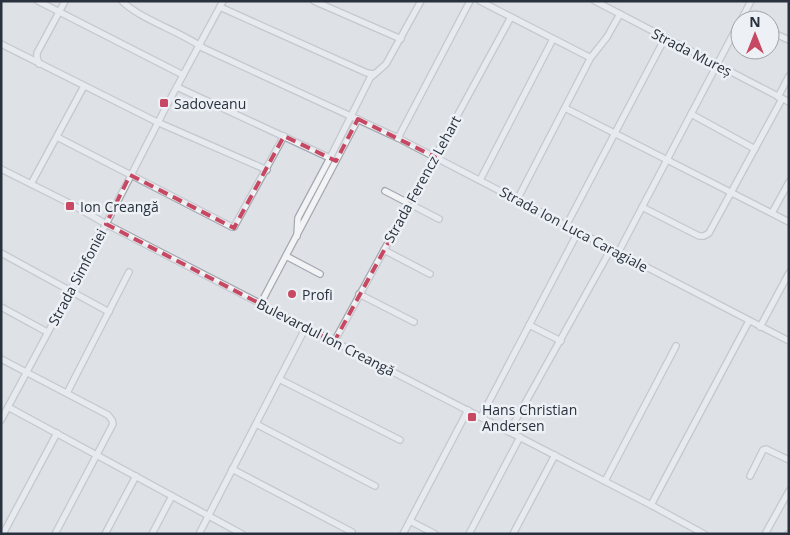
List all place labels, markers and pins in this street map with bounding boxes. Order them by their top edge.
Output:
place label: Sadoveanu [174,94,246,113]
marker: Sadoveanu [158,97,170,109]
place label: Ion Creangă [80,197,159,216]
marker: Ion Creangă [64,200,76,212]
place label: Profi [302,285,333,304]
marker: Profi [286,288,298,300]
place label: Hans Christian Andersen [482,400,577,435]
marker: Hans Christian Andersen [466,411,478,423]

